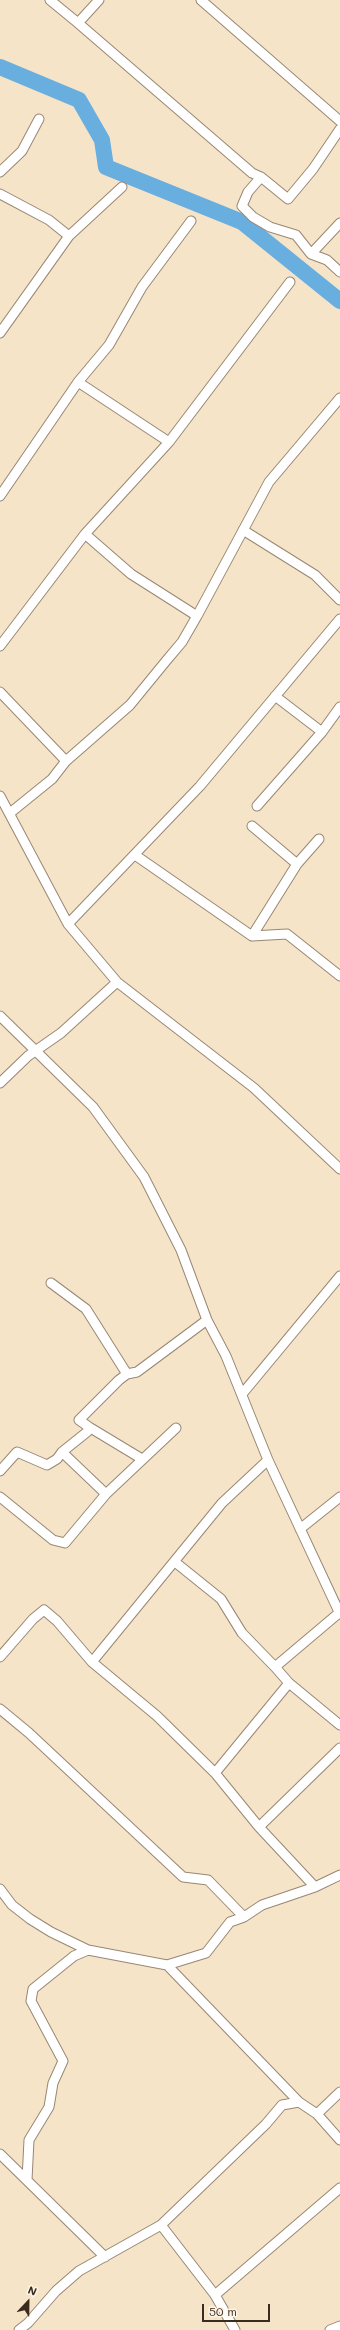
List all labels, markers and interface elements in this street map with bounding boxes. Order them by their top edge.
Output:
north arrow [8,2282,48,2322]
text: N [26,2282,39,2299]
scale bar [204,2296,272,2322]
text: 50 m [209,2303,237,2319]

